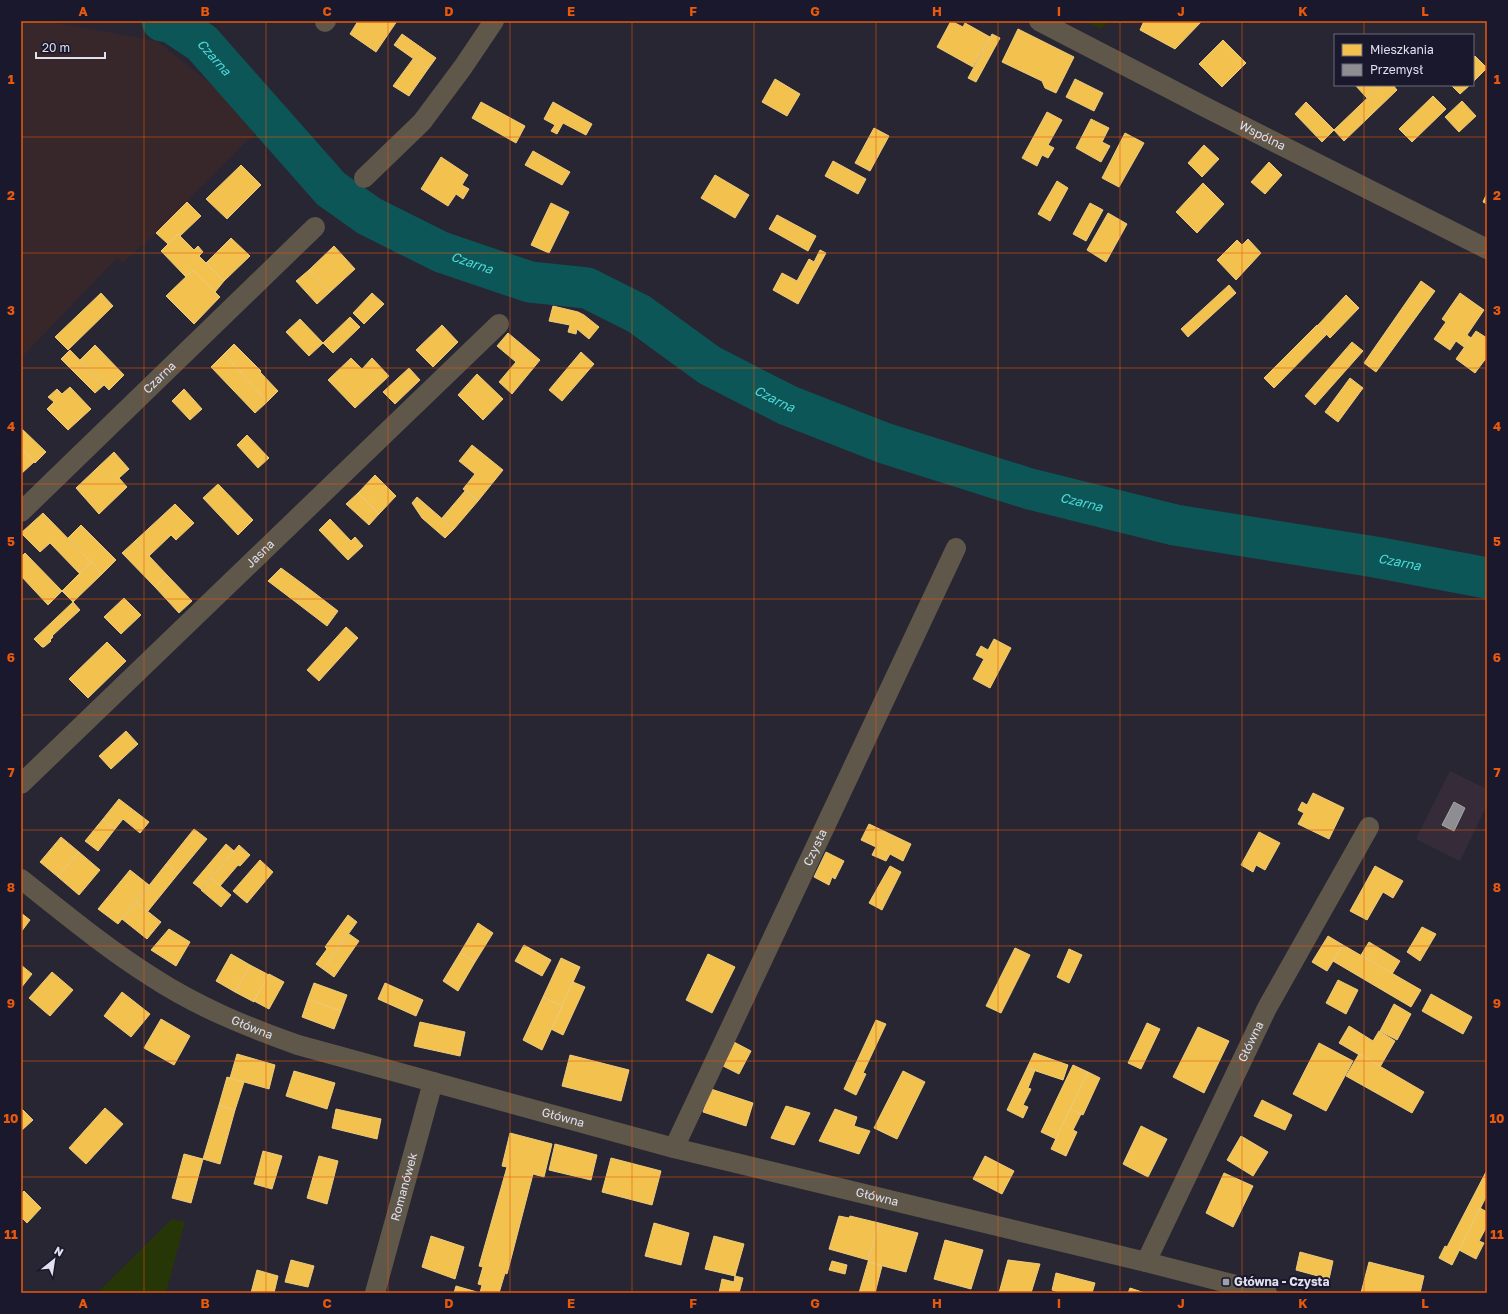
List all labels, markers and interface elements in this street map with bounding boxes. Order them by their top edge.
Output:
text: A [78,3,88,19]
text: B [200,3,210,19]
text: C [322,3,332,19]
text: D [444,3,454,19]
text: E [567,3,575,19]
text: F [689,3,697,19]
text: G [810,3,820,19]
text: H [932,3,942,19]
text: I [1057,3,1061,19]
text: J [1177,3,1185,19]
text: K [1298,3,1308,19]
text: L [1421,3,1429,19]
scale bar [36,34,105,60]
legend [1334,34,1474,86]
water label: Czarna [194,36,235,79]
text: 20 m [42,40,70,55]
text: Mieszkania [1370,42,1434,57]
text: Przemysł [1370,62,1423,77]
text: 1 [8,71,15,87]
text: 1 [1494,71,1501,87]
street label: Wspólna [1237,117,1288,153]
text: 2 [7,187,15,203]
text: 2 [1493,187,1501,203]
water label: Czarna [449,248,496,277]
text: 3 [7,302,15,318]
text: 3 [1493,302,1501,318]
street label: Czarna [140,358,179,397]
water label: Czarna [752,382,798,416]
text: 4 [7,418,15,434]
text: 4 [1493,418,1501,434]
water label: Czarna [1058,489,1105,515]
text: 5 [7,533,15,549]
text: 5 [1493,533,1501,549]
street label: Jasna [242,536,277,571]
water label: Czarna [1377,550,1423,574]
text: 6 [7,649,15,665]
text: 6 [1493,649,1501,665]
text: 7 [7,764,15,780]
text: 7 [1493,764,1501,780]
street label: Czysta [800,826,830,868]
text: 8 [7,879,15,895]
text: 8 [1493,879,1501,895]
text: 9 [7,995,15,1011]
text: 9 [1493,995,1501,1011]
street label: Główna [229,1012,275,1042]
street label: Główna [1234,1019,1267,1064]
street label: Główna [540,1104,586,1130]
text: 10 [3,1110,19,1126]
text: 10 [1489,1110,1505,1126]
street label: Romanówek [387,1151,420,1223]
street label: Główna [854,1184,900,1209]
text: 11 [4,1226,18,1242]
text: 11 [1490,1226,1504,1242]
north arrow [34,1240,74,1280]
text: N [52,1243,66,1259]
place label: Główna - Czysta [1234,1274,1329,1289]
marker: Główna - Czysta [1221,1277,1231,1287]
text: A [78,1295,88,1311]
text: B [200,1295,210,1311]
text: C [322,1295,332,1311]
text: D [444,1295,454,1311]
text: E [567,1295,575,1311]
text: F [689,1295,697,1311]
text: G [810,1295,820,1311]
text: H [932,1295,942,1311]
text: I [1057,1295,1061,1311]
text: J [1177,1295,1185,1311]
text: K [1298,1295,1308,1311]
text: L [1421,1295,1429,1311]

